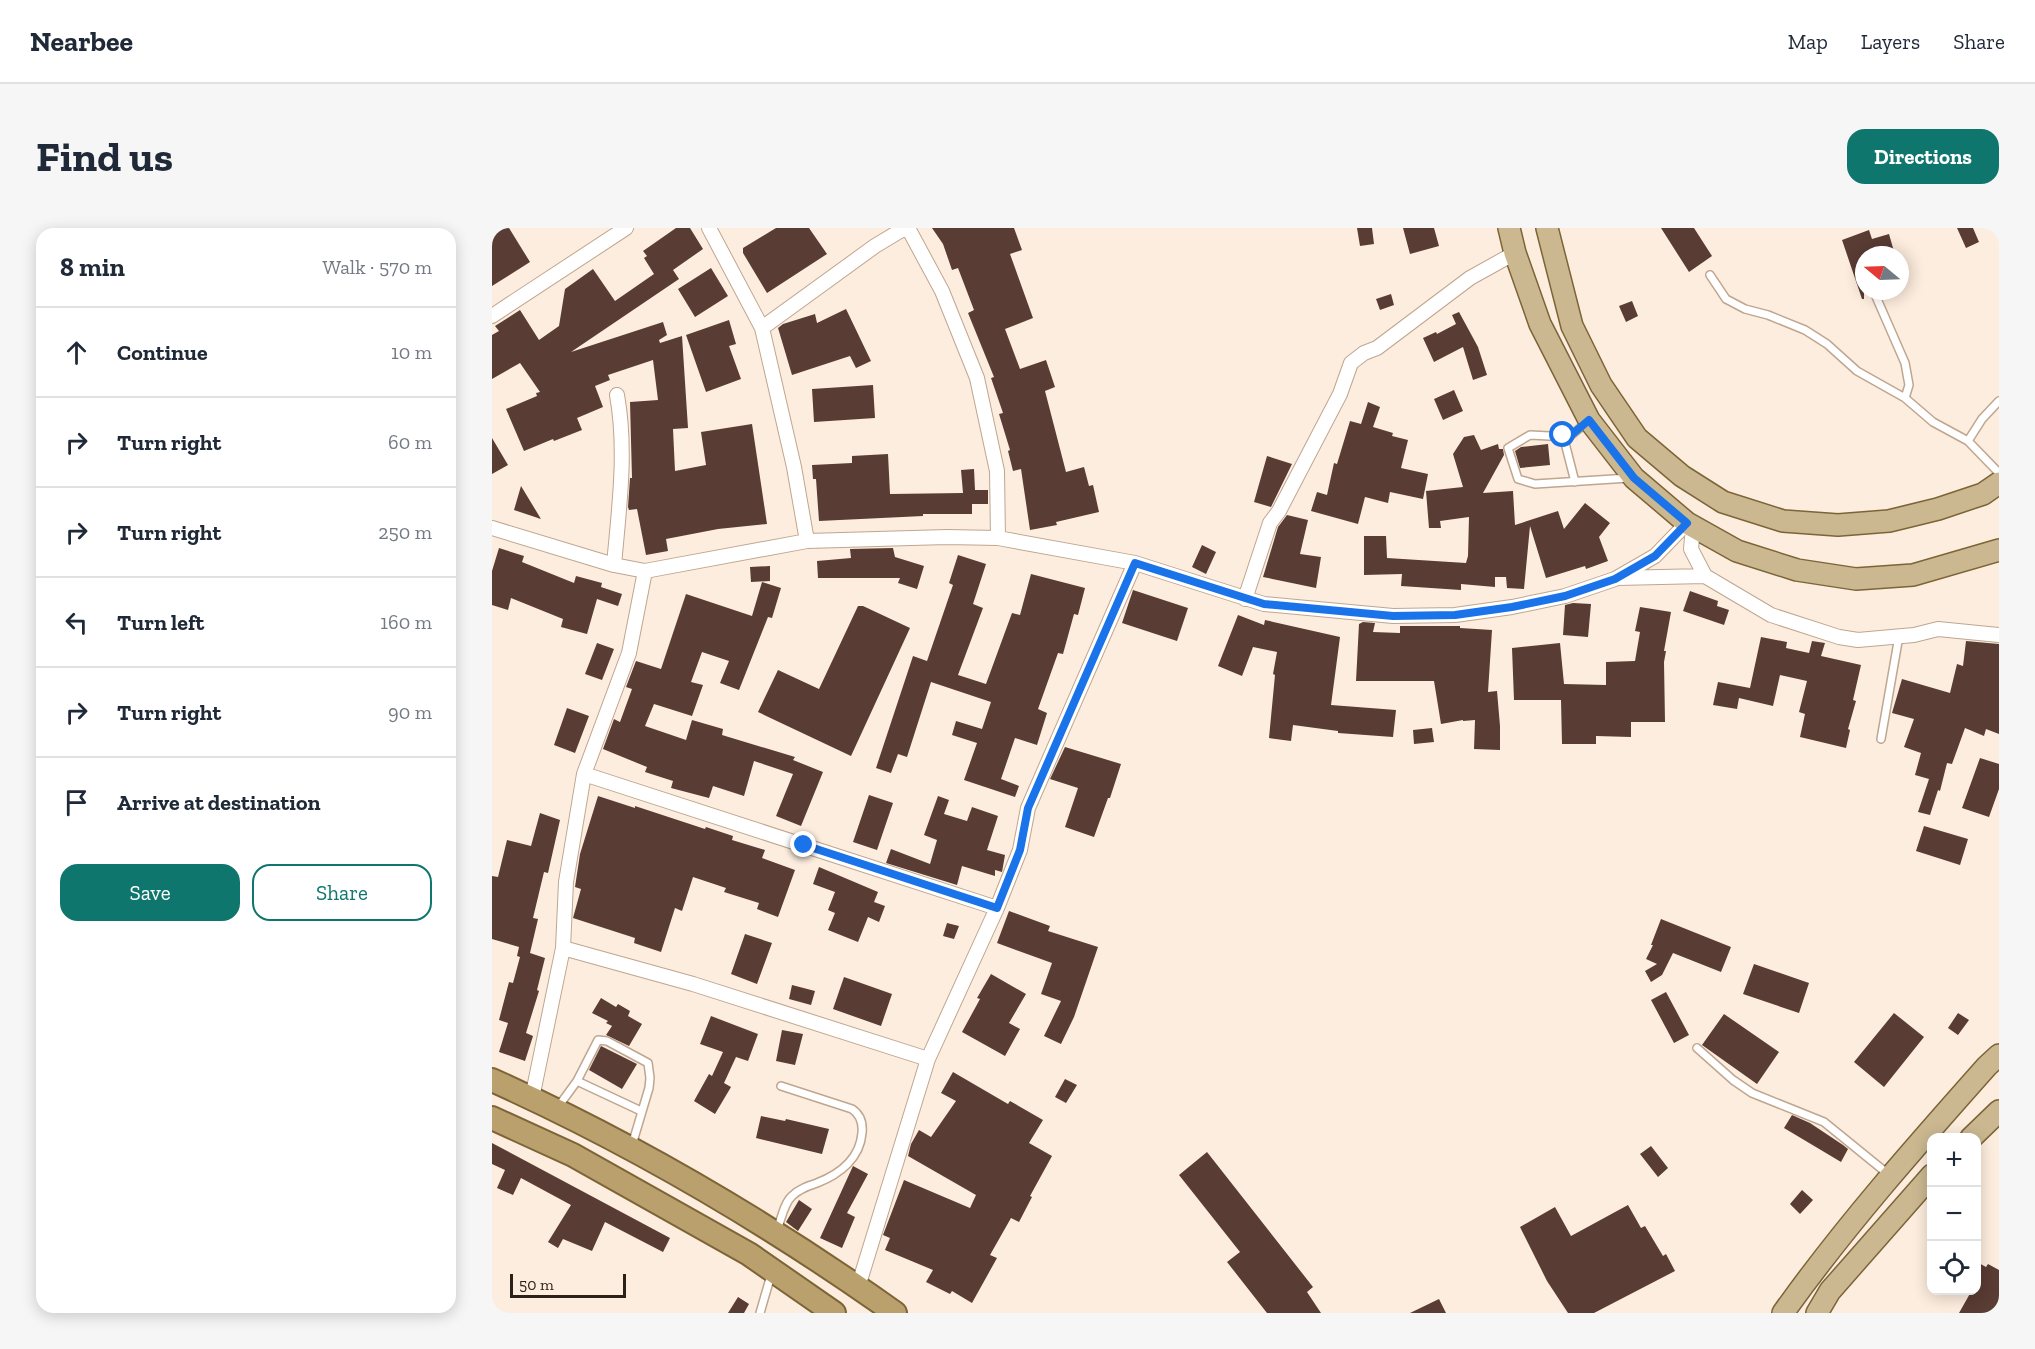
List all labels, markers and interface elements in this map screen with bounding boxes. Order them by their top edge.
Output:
text: Nearbee [30,25,133,58]
text: Map [1788,29,1828,54]
text: Layers [1861,29,1920,54]
text: Share [1953,29,2005,54]
button: Directions [1847,129,1999,184]
text: Find us [36,131,173,182]
north arrow [1855,246,1909,300]
text: 8 min [60,251,125,283]
text: Walk · 570 m [322,255,432,279]
icon: ahead [60,336,93,369]
text: Continue [117,339,208,366]
text: 10 m [391,340,432,364]
route start [1549,421,1575,447]
icon: right [60,426,93,459]
text: Turn right [117,429,221,456]
text: 60 m [388,430,432,454]
icon: right [60,516,93,549]
text: Turn right [117,519,221,546]
text: 250 m [378,520,432,544]
icon: left [60,606,93,639]
text: Turn left [117,609,204,636]
text: 160 m [380,610,432,634]
icon: right [60,696,93,729]
text: Turn right [117,699,221,726]
text: 90 m [388,700,432,724]
icon: arrive [60,786,93,819]
text: Arrive at destination [117,789,320,816]
route end [790,831,816,857]
button: Save [60,864,240,921]
button: Share [252,864,432,921]
map controls [1927,1133,1981,1295]
button: + [1927,1133,1981,1187]
button: − [1927,1187,1981,1241]
button: locate [1927,1241,1981,1295]
scale bar [510,1271,626,1298]
text: 50 m [519,1275,554,1294]

